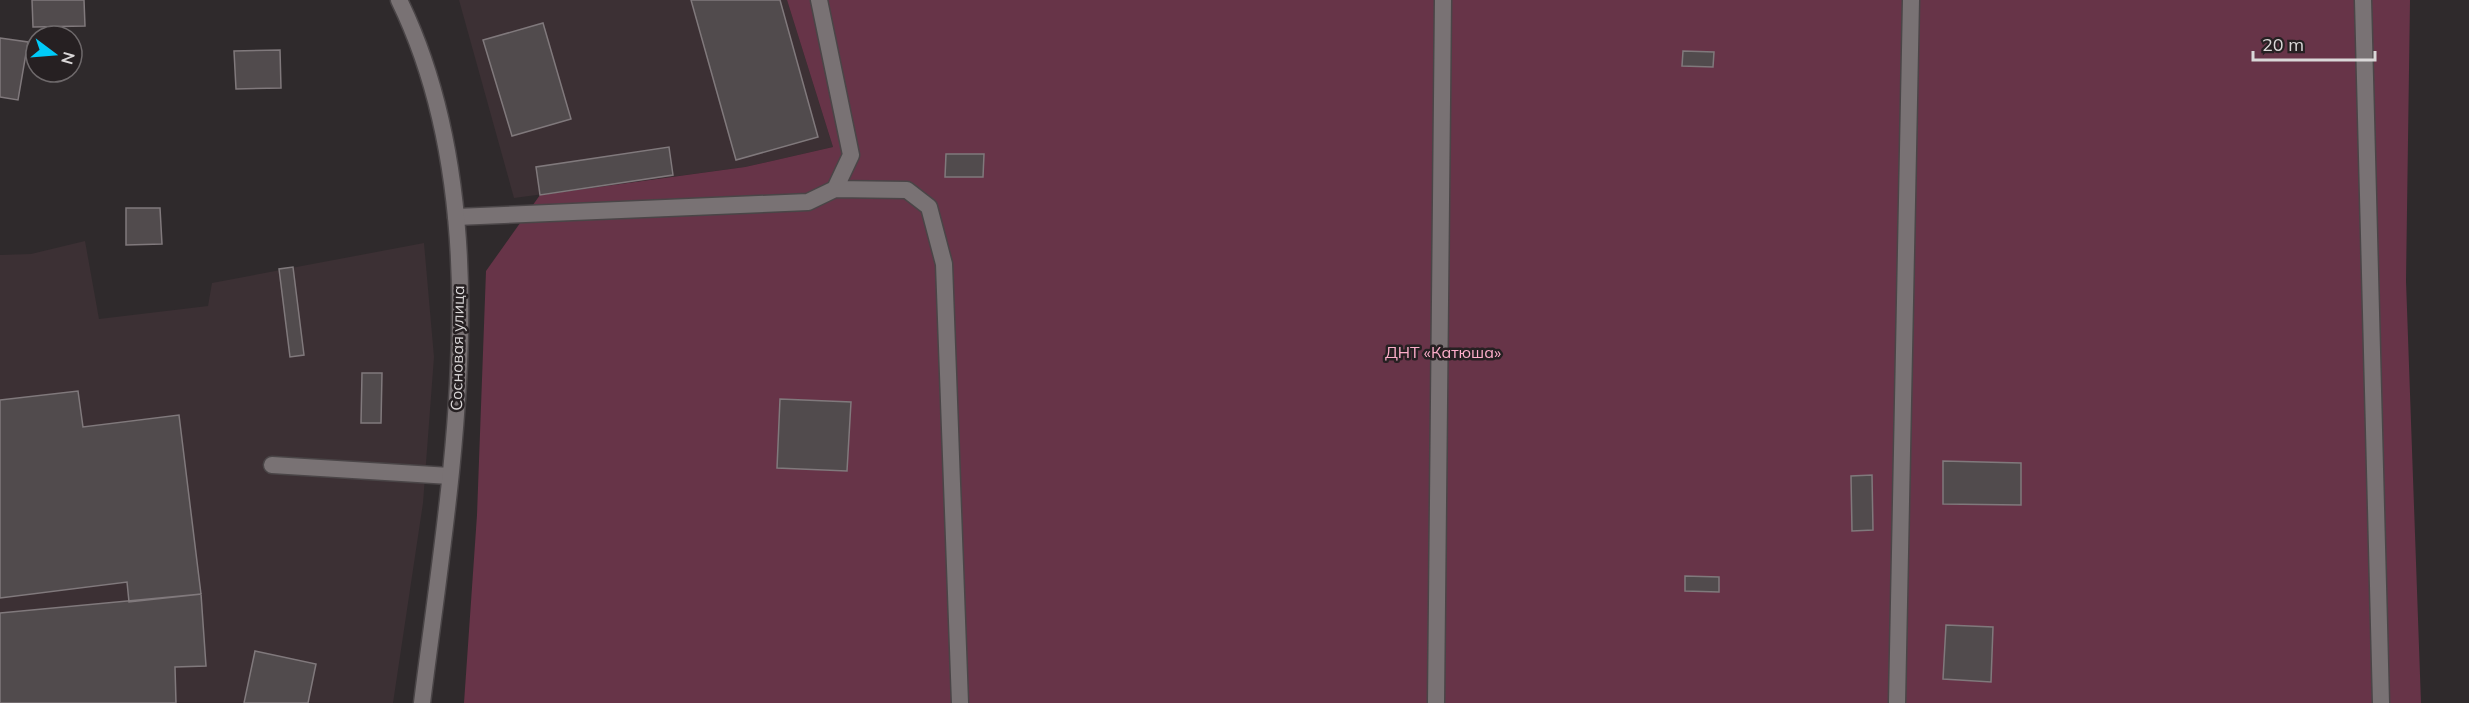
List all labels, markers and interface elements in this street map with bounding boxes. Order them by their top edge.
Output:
north arrow [24,24,84,84]
scale bar [2253,24,2374,62]
text: 20 m [2262,33,2304,56]
text: N [57,50,80,67]
street label: Сосновая улица [446,285,468,411]
park label: ДНТ «Катюша» [1385,342,1501,362]

